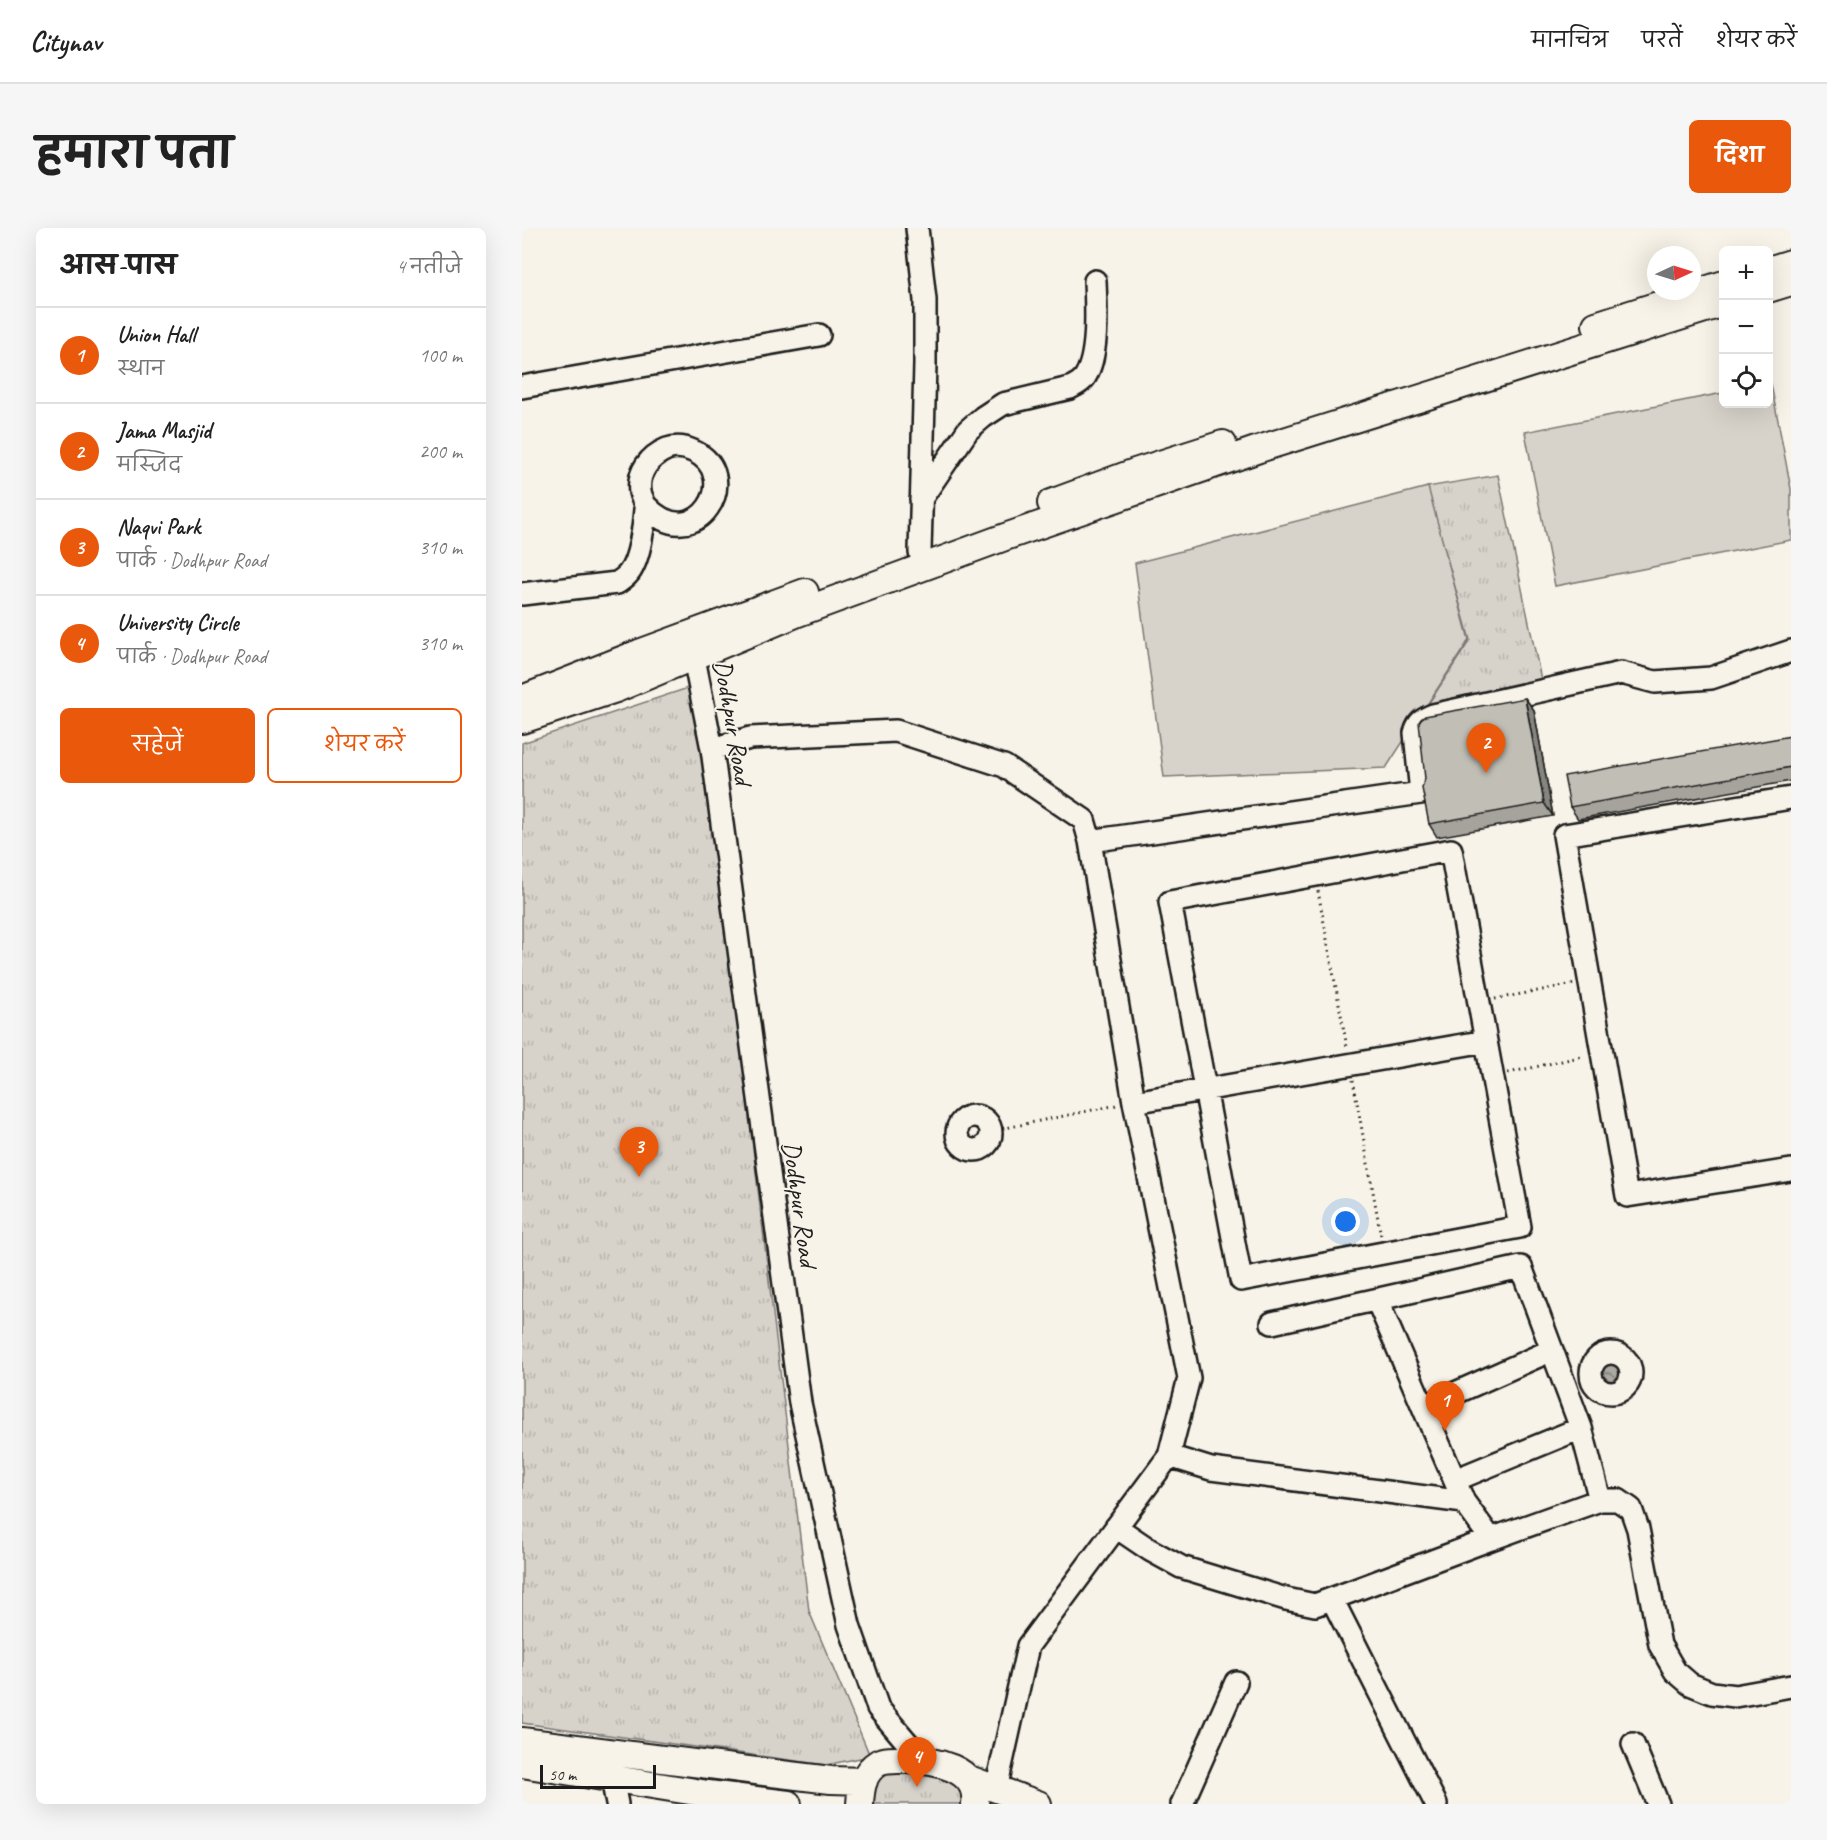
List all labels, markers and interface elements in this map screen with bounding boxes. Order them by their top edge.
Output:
text: Citynav [30,24,101,59]
text: मानचित्र [1531,27,1608,53]
text: परतें [1641,27,1683,53]
text: शेयर करें [1716,27,1797,53]
button: दिशा [1689,120,1791,193]
text: हमारा पता [36,127,233,180]
north arrow [1647,246,1701,300]
map controls [1719,246,1773,408]
button: + [1719,246,1773,300]
text: आस-पास [60,249,177,282]
text: 4 नतीजे [396,254,462,279]
button: − [1719,300,1773,354]
text: Union Hall [117,321,195,349]
text: 1 [75,343,84,368]
text: 100 m [419,343,462,368]
button: locate [1719,354,1773,408]
text: स्थान [117,356,164,381]
text: Jama Masjid [117,417,211,445]
text: 2 [75,439,84,464]
text: 200 m [419,439,462,464]
text: मस्जिद [117,452,182,477]
text: Naqvi Park [117,513,200,541]
text: 3 [75,535,84,560]
text: 310 m [419,535,462,560]
text: पार्क · Dodhpur Road [117,548,267,573]
text: University Circle [117,609,239,637]
text: 4 [75,631,84,656]
text: 310 m [419,631,462,656]
text: पार्क · Dodhpur Road [117,644,267,669]
street label: Dodhpur Road [706,657,761,791]
button: सहेजें [60,708,255,783]
button: शेयर करें [267,708,462,783]
pin: 2 [1466,724,1506,773]
pin: 3 [620,1128,658,1177]
street label: Dodhpur Road [775,1139,826,1272]
your location [1331,1207,1360,1236]
pin: 1 [1426,1382,1464,1431]
pin: 4 [898,1738,936,1787]
scale bar [540,1762,656,1790]
text: 50 m [549,1765,576,1785]

